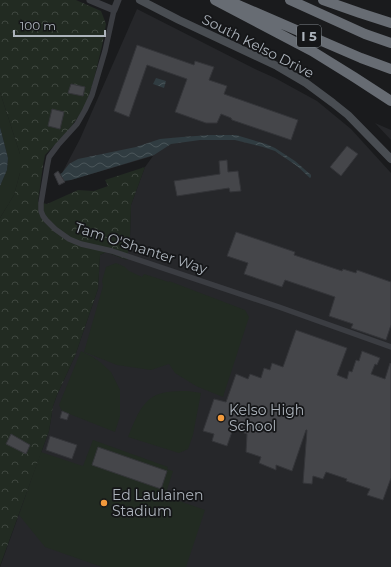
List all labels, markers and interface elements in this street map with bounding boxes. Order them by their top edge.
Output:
street label: South Kelso Drive [199,10,317,82]
scale bar [14,12,105,38]
text: 100 m [20,18,56,33]
road number: I 5 [297,25,321,47]
street label: Tam O'Shanter Way [73,218,210,278]
place label: Kelso High School [229,401,304,435]
marker: Kelso High School [216,413,226,423]
place label: Ed Laulainen Stadium [112,486,204,520]
marker: Ed Laulainen Stadium [99,498,109,508]

